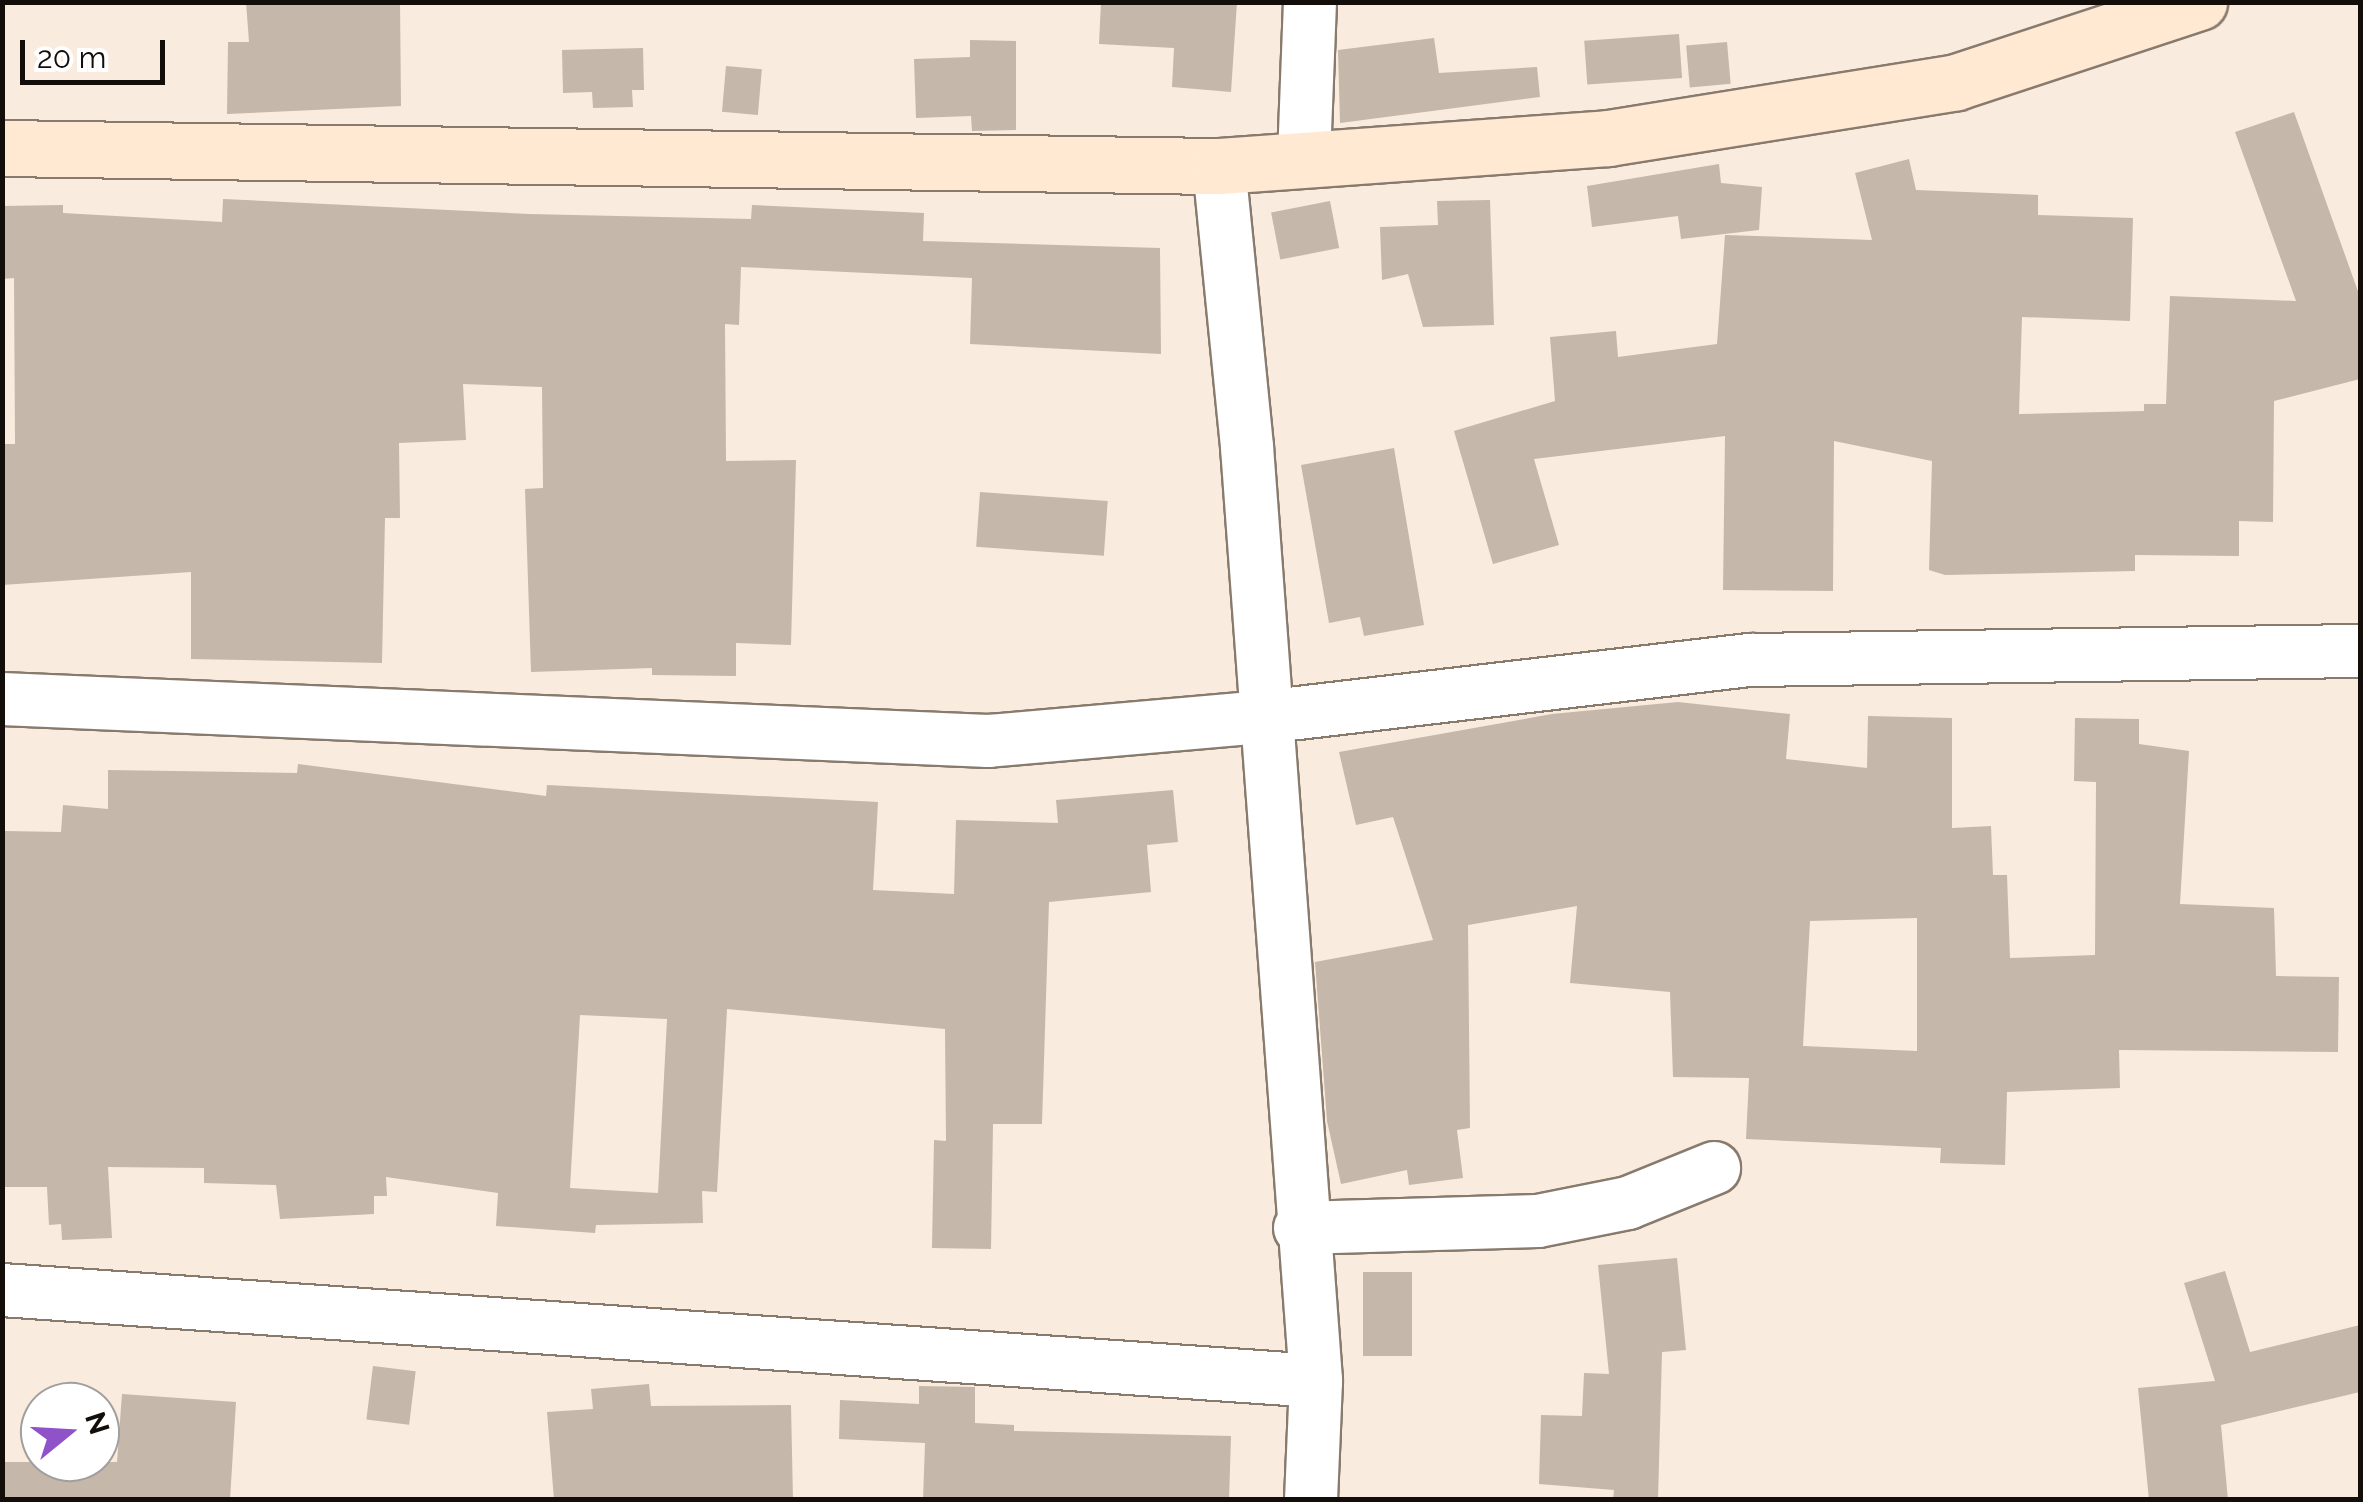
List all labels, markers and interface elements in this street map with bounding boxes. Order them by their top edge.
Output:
scale bar [25,20,170,82]
text: 20 m [37,40,106,75]
north arrow [20,1382,120,1482]
text: N [78,1408,116,1438]

